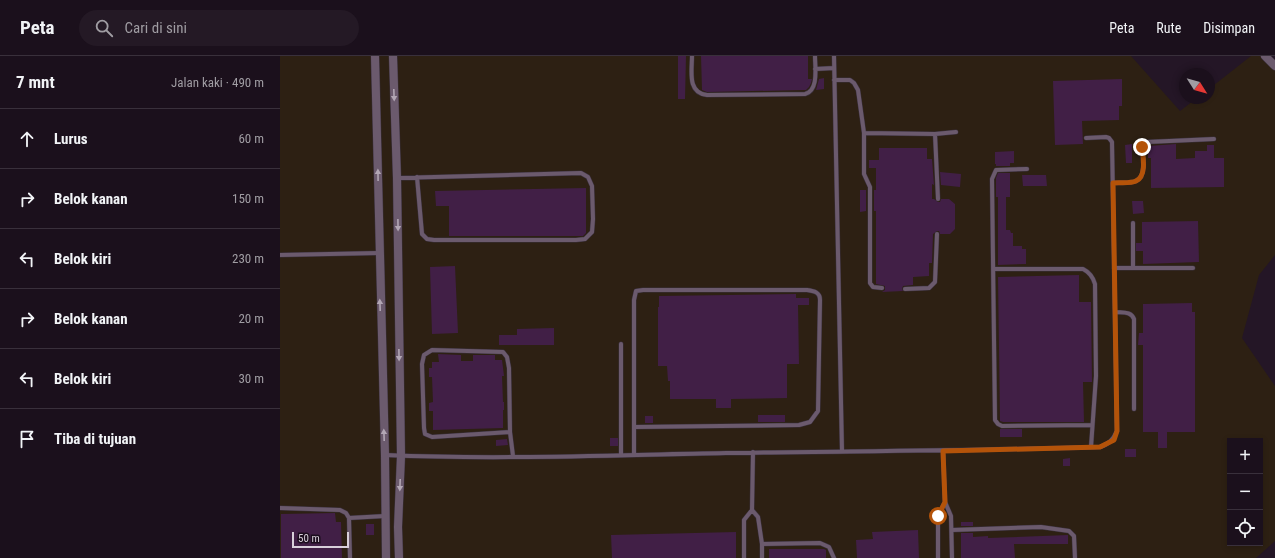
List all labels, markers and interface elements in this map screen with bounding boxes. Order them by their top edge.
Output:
search box [79,10,359,46]
text: Peta [20,16,55,39]
icon: search [93,17,115,39]
text: Cari di sini [125,19,187,37]
text: Peta [1109,20,1134,36]
text: Rute [1156,20,1181,36]
text: Disimpan [1203,20,1255,36]
north arrow [1179,68,1215,104]
text: 7 mnt [16,72,55,92]
text: Jalan kaki · 490 m [171,75,264,90]
one-way arrow [391,89,398,101]
icon: ahead [16,128,38,150]
text: Lurus [54,130,88,148]
text: 60 m [238,131,264,146]
route end [1133,138,1151,156]
one-way arrow [375,168,381,181]
icon: right [16,188,38,210]
text: Belok kanan [54,190,128,208]
text: 150 m [232,191,264,206]
one-way arrow [394,219,401,231]
icon: left [16,248,38,270]
text: Belok kiri [54,250,111,268]
text: 230 m [232,251,264,266]
one-way arrow [377,299,384,311]
icon: right [16,308,38,330]
text: Belok kanan [54,310,128,328]
text: 20 m [238,311,264,326]
one-way arrow [396,349,402,362]
icon: left [16,368,38,390]
text: Belok kiri [54,370,111,388]
text: 30 m [238,371,264,386]
icon: arrive [16,428,38,450]
one-way arrow [381,428,387,441]
text: Tiba di tujuan [54,430,136,448]
map controls [1227,438,1263,546]
button: + [1227,438,1263,474]
button: − [1227,474,1263,510]
one-way arrow [396,479,403,491]
route start [929,507,947,525]
button: locate [1227,510,1263,546]
scale bar [292,530,349,549]
text: 50 m [298,532,320,545]

